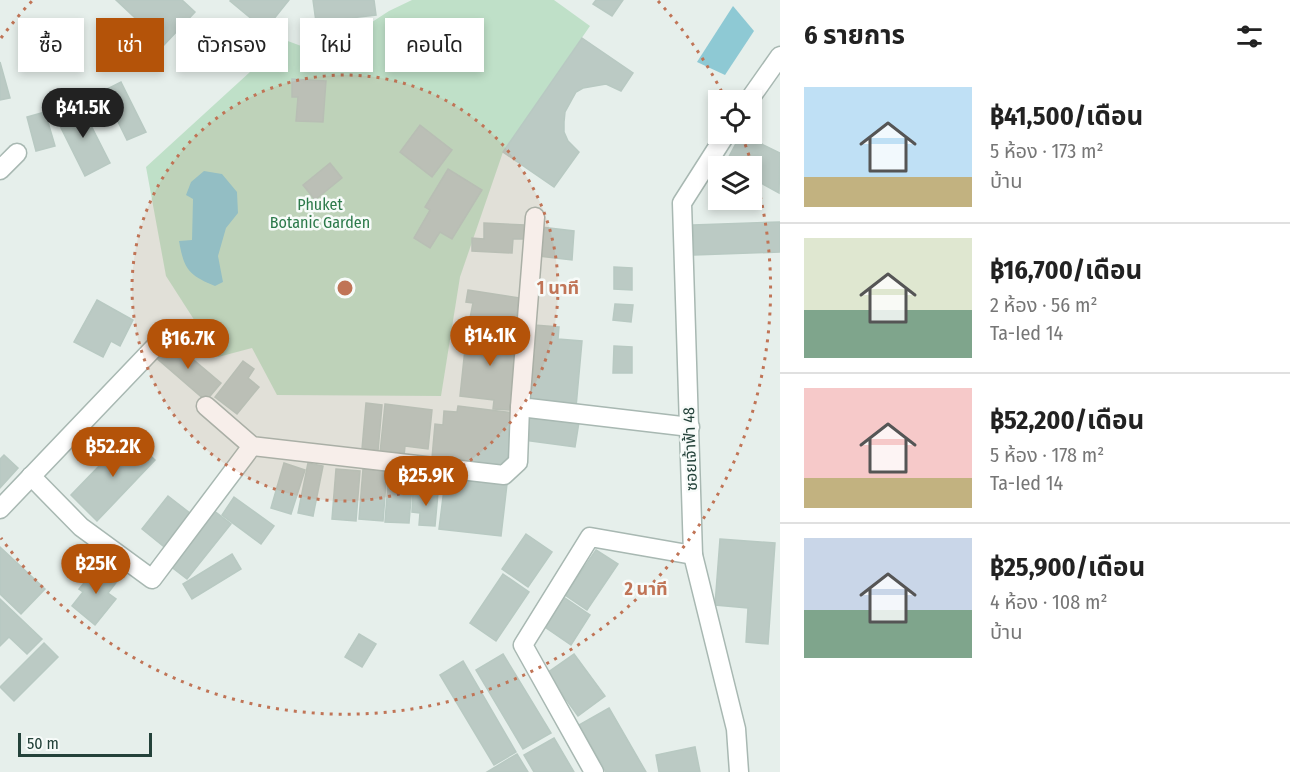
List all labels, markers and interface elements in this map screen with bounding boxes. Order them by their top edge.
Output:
chip: ซื้อ [18,18,84,72]
chip: เช่า [96,18,164,72]
chip: ตัวกรอง [176,18,288,72]
chip: ใหม่ [300,18,373,72]
chip: คอนโด [385,18,484,72]
text: 6 รายการ [804,20,905,51]
icon: filters [1233,20,1266,53]
pin: ฿41.5K [34,88,132,139]
map controls [708,90,762,210]
button: locate [708,90,762,144]
text: ฿41.5K [56,95,110,119]
text: ฿41,500/เดือน [990,101,1143,132]
icon: home [852,111,924,183]
text: 5 ห้อง · 173 m² [990,139,1103,163]
button: layers [708,156,762,210]
text: บ้าน [990,169,1022,193]
park label: Phuket Botanic Garden [270,195,370,232]
text: ฿16,700/เดือน [990,255,1142,286]
icon: home [852,262,924,334]
text: 1 นาที [537,277,579,299]
centre of rings [335,278,355,298]
text: 2 ห้อง · 56 m² [990,293,1097,317]
pin: ฿14.1K [441,316,539,367]
pin: ฿16.7K [139,319,237,370]
text: Ta-Ied 14 [990,321,1063,345]
text: ฿14.1K [464,323,516,347]
text: ฿16.7K [161,326,215,350]
text: ฿52,200/เดือน [990,405,1144,436]
street label: ซอยเจ้าฟ้า 48 [679,407,701,491]
icon: home [852,412,924,484]
pin: ฿52.2K [64,427,162,478]
text: ฿52.2K [86,434,141,458]
text: 5 ห้อง · 178 m² [990,443,1104,467]
pin: ฿25.9K [377,456,475,507]
text: ฿25.9K [398,463,454,487]
text: Ta-Ied 14 [990,471,1063,495]
pin: ฿25K [60,544,132,595]
text: ฿25K [75,551,117,575]
text: ฿25,900/เดือน [990,552,1145,583]
icon: home [852,562,924,634]
text: 2 นาที [623,578,668,600]
text: 4 ห้อง · 108 m² [990,590,1107,614]
text: บ้าน [990,620,1022,644]
scale bar [18,730,152,758]
text: 50 m [27,734,59,753]

